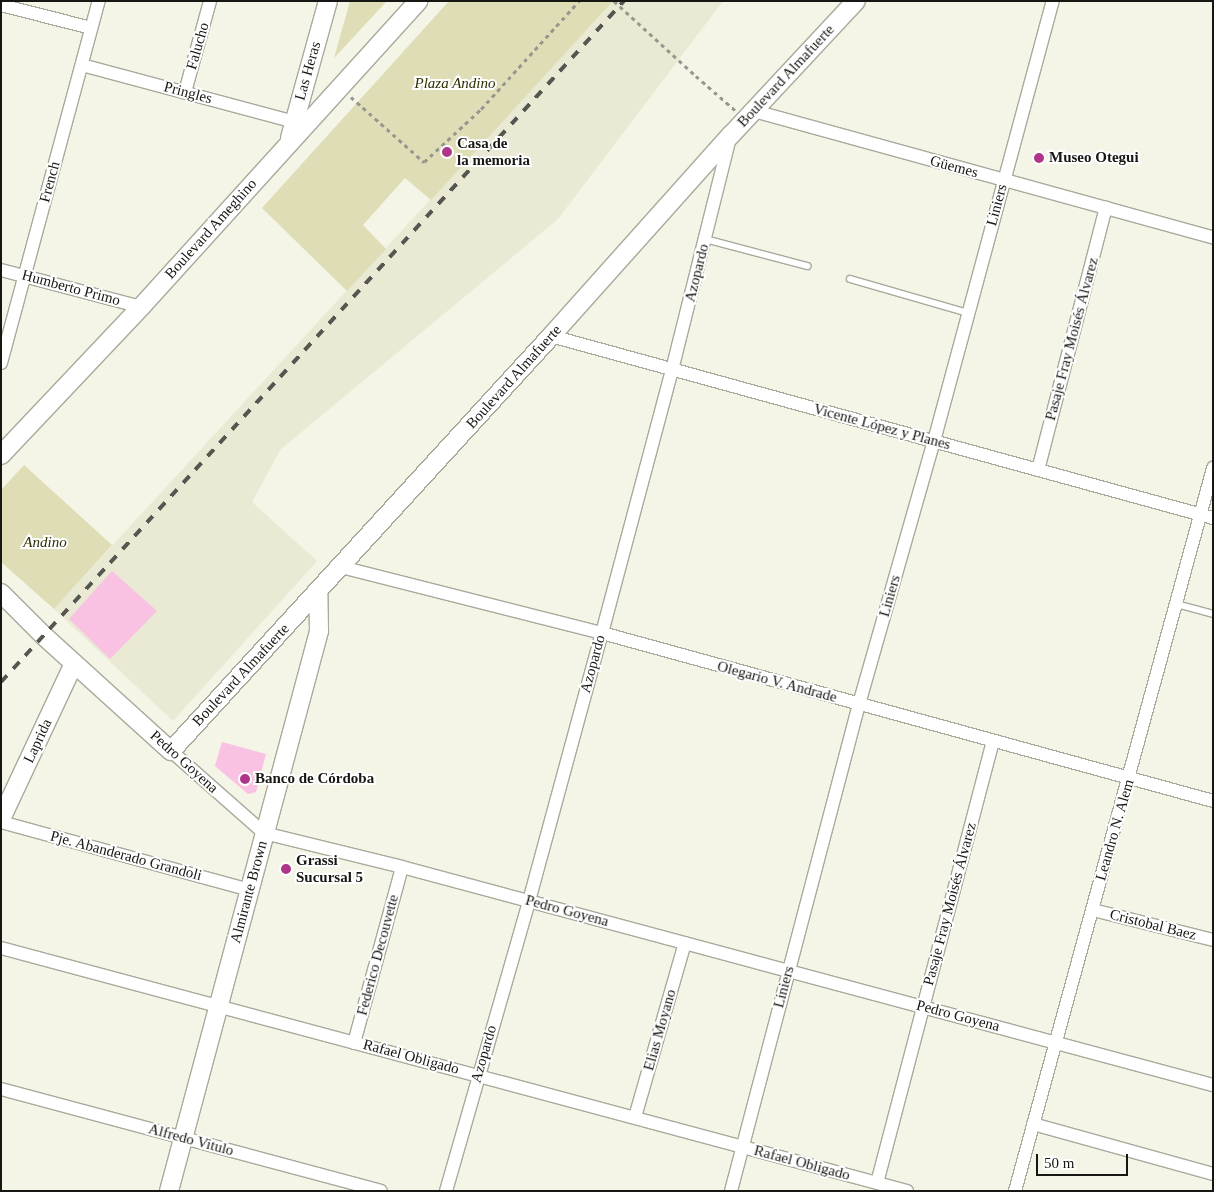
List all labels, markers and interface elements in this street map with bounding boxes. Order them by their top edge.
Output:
street label: Falucho [183,20,213,72]
street label: Boulevard Almafuerte [734,21,838,131]
street label: Las Heras [291,39,325,103]
park label: Plaza Andino [414,75,496,93]
street label: Pringles [162,78,214,108]
place label: Casa de la memoria [457,134,530,169]
marker: Casa de la memoria [441,146,453,158]
place label: Museo Otegui [1049,149,1139,167]
street label: Güemes [928,152,980,182]
marker: Museo Otegui [1033,152,1045,164]
street label: French [36,160,64,204]
street label: Boulevard Ameghino [161,175,261,283]
street label: Liniers [983,182,1011,228]
street label: Azopardo [681,242,713,304]
street label: Pasaje Fray Moisés Álvarez [1042,256,1102,422]
street label: Humberto Primo [20,266,122,310]
street label: Boulevard Almafuerte [462,321,566,433]
street label: Vicente López y Planes [812,400,952,454]
park label: Andino [23,534,67,552]
street label: Liniers [875,573,905,619]
street label: Boulevard Almafuerte [189,620,293,730]
street label: Azopardo [577,633,609,695]
street label: Olegario V. Andrade [715,657,839,707]
street label: Laprida [20,716,56,766]
street label: Pedro Goyena [146,727,222,797]
place label: Banco de Córdoba [255,770,374,788]
marker: Banco de Córdoba [239,773,251,785]
street label: Leandro N. Alem [1092,777,1138,883]
street label: Pasaje Fray Moisés Álvarez [920,821,980,987]
street label: Pje. Abanderado Grandoli [48,827,204,885]
street label: Almirante Brown [227,839,271,945]
place label: Grassi Sucursal 5 [296,851,363,886]
marker: Grassi Sucursal 5 [280,863,292,875]
street label: Pedro Goyena [523,891,611,931]
street label: Federico Decouvette [353,893,403,1017]
street label: Cristobal Baez [1108,906,1198,944]
street label: Liniers [770,964,798,1010]
street label: Elias Moyano [640,987,680,1073]
street label: Pedro Goyena [914,996,1002,1036]
street label: Azopardo [467,1023,501,1085]
street label: Rafael Obligado [361,1036,461,1078]
street label: Alfredo Vitulo [146,1120,236,1160]
street label: Rafael Obligado [752,1142,852,1184]
scale bar [1039,1144,1132,1176]
text: 50 m [1044,1155,1074,1171]

